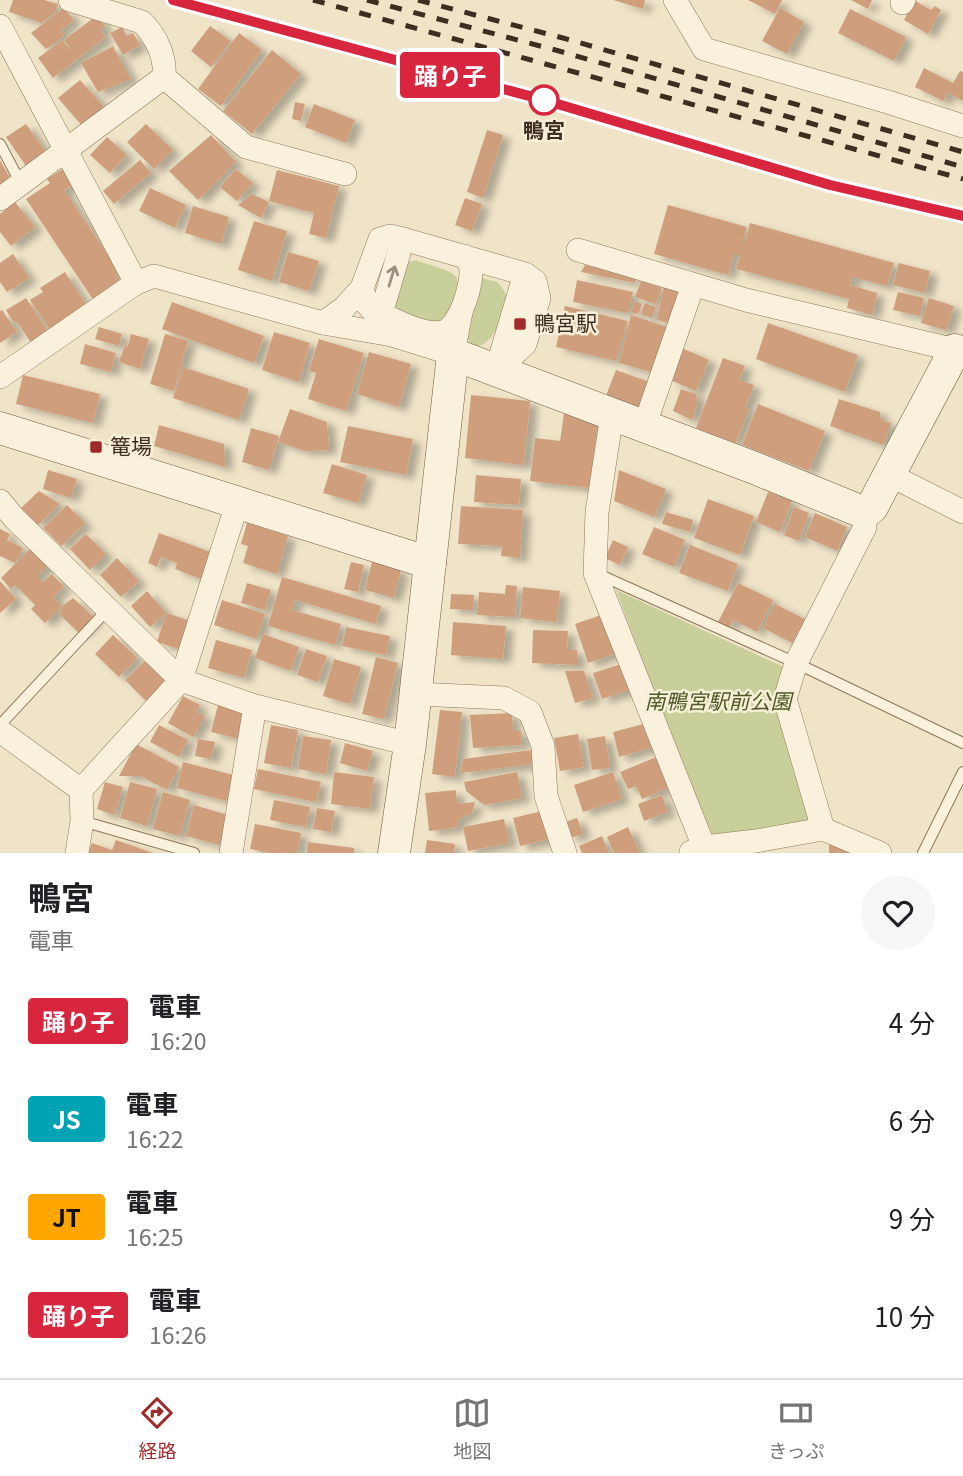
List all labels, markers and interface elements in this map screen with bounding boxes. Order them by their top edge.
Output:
line badge: 踊り子 [410,52,490,98]
text: 踊り子 [414,57,486,92]
marker: 鴨宮 [529,85,559,115]
place label: 鴨宮 [523,114,565,144]
one-way arrow [386,266,399,288]
place label: 鴨宮駅 [534,307,597,337]
marker: 鴨宮駅 [512,316,528,332]
place label: 篭場 [110,430,152,460]
marker: 篭場 [88,439,104,455]
park label: 南鴨宮駅前公園 [645,685,794,715]
text: 鴨宮 [28,872,94,920]
button: heart [861,876,935,950]
text: 電車 [28,922,74,956]
text: 電車 [149,986,201,1023]
text: 踊り子 [42,1003,114,1038]
text: 4 分 [889,1003,935,1040]
text: 16:20 [149,1023,206,1057]
text: 電車 [126,1084,178,1121]
text: JS [52,1101,81,1136]
text: 6 分 [889,1101,935,1138]
text: 16:22 [126,1121,183,1155]
text: 電車 [126,1182,178,1219]
text: JT [52,1199,81,1234]
text: 9 分 [889,1199,935,1236]
text: 16:25 [126,1219,183,1253]
text: 電車 [149,1280,201,1317]
text: 踊り子 [42,1297,114,1332]
text: 10 分 [874,1297,935,1334]
text: 16:26 [149,1317,206,1351]
tab: 経路 [138,1394,176,1463]
tab: 地図 [453,1394,491,1463]
tab: きっぷ [768,1394,825,1463]

